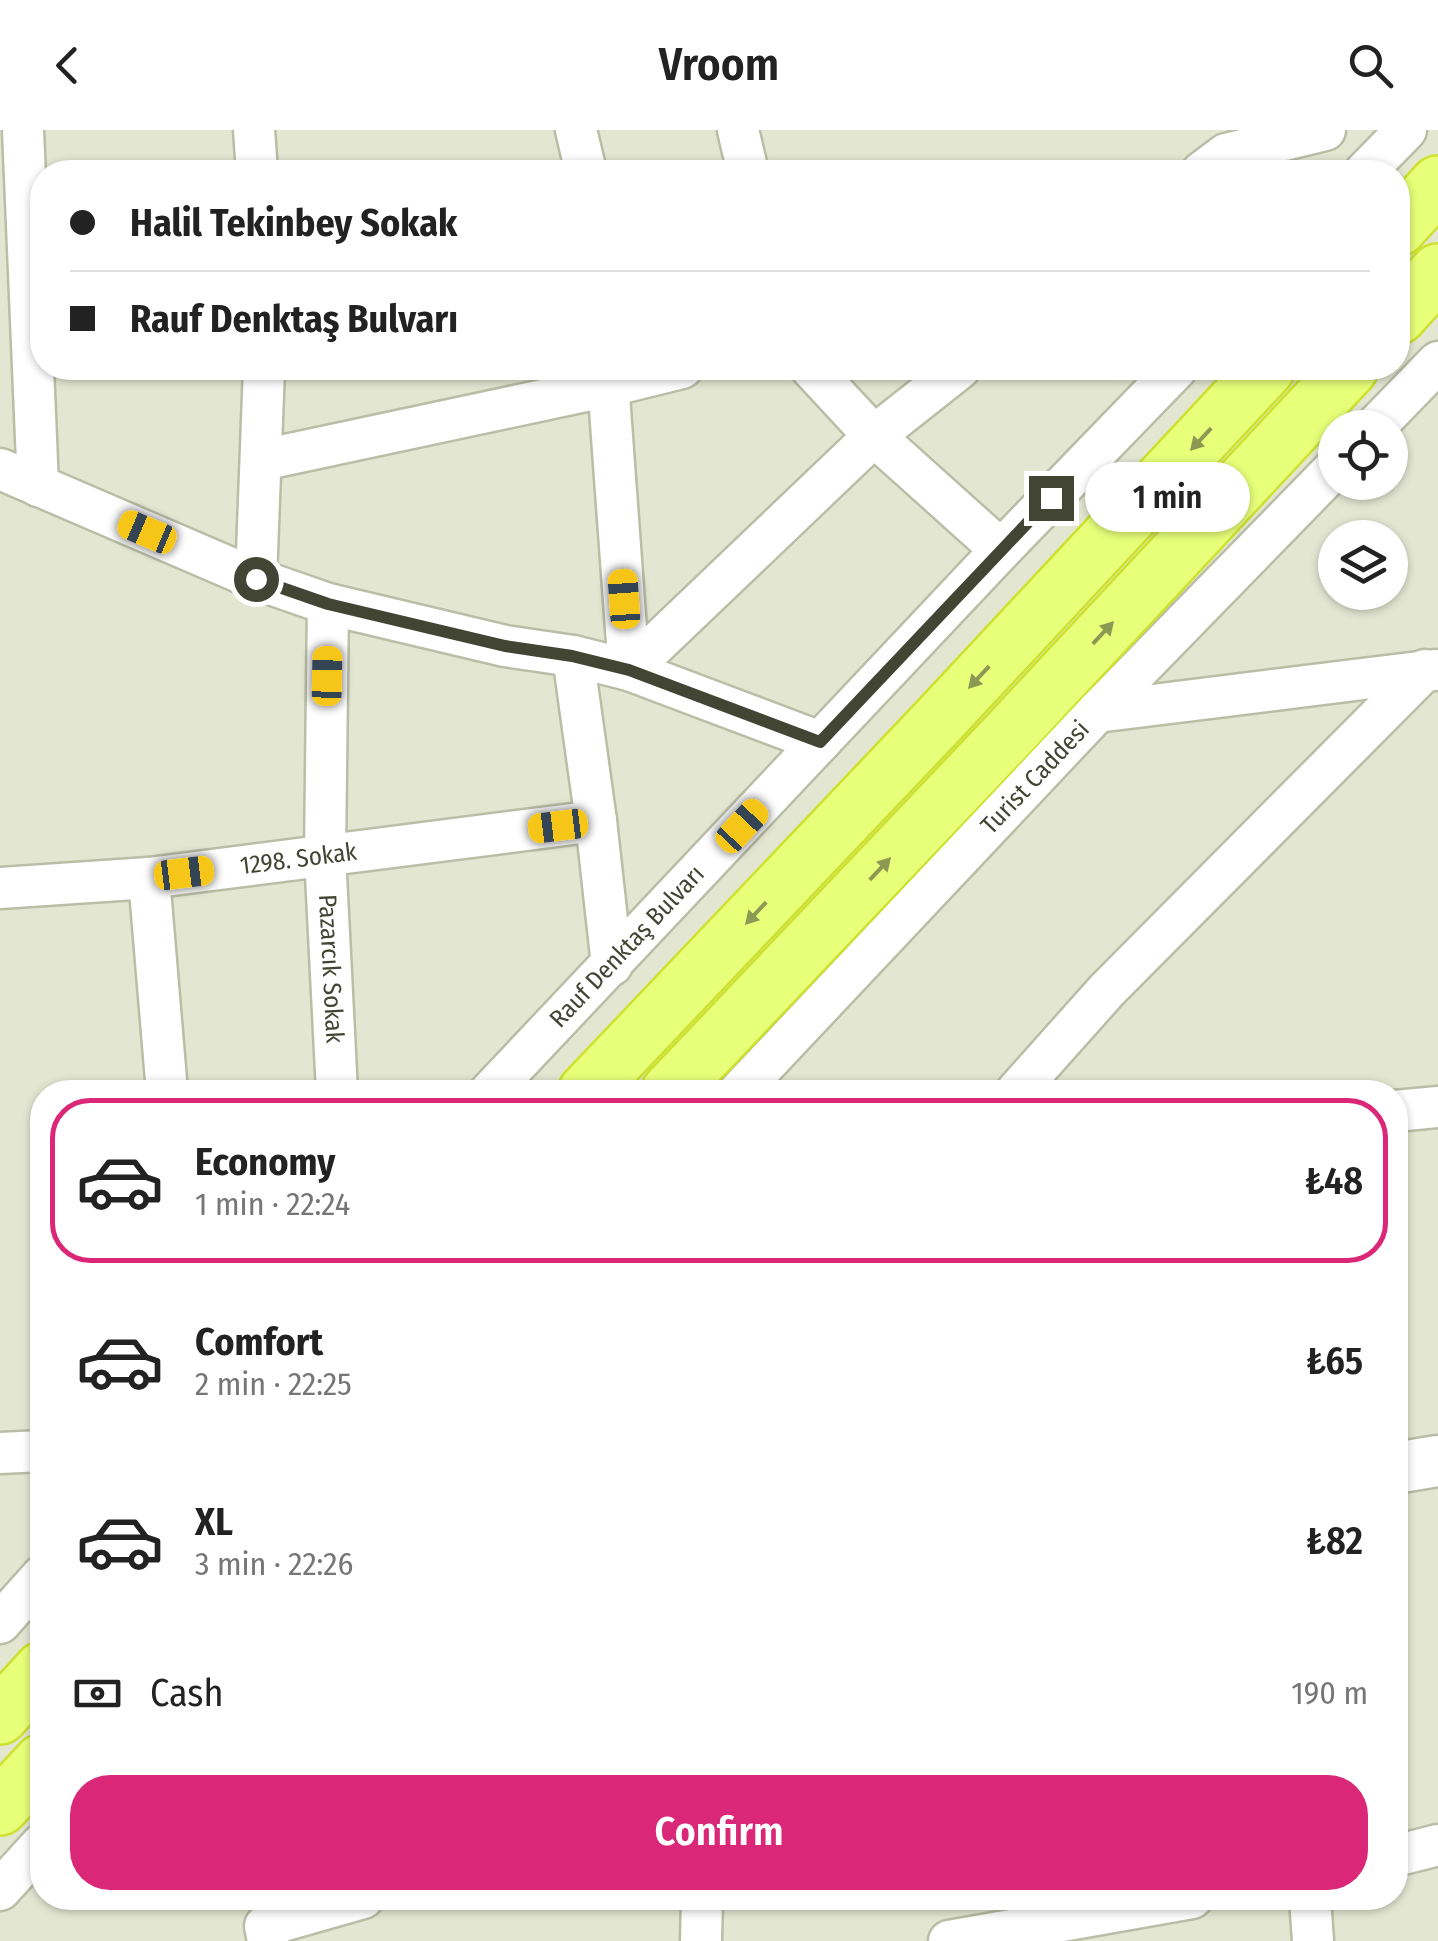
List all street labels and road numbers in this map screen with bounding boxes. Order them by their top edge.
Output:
street label: Turist Caddesi [975,715,1096,840]
street label: 1298. Sokak [238,837,359,881]
street label: Rauf Denktaş Bulvarı [544,859,711,1034]
street label: Pazarcık Sokak [312,894,350,1044]

